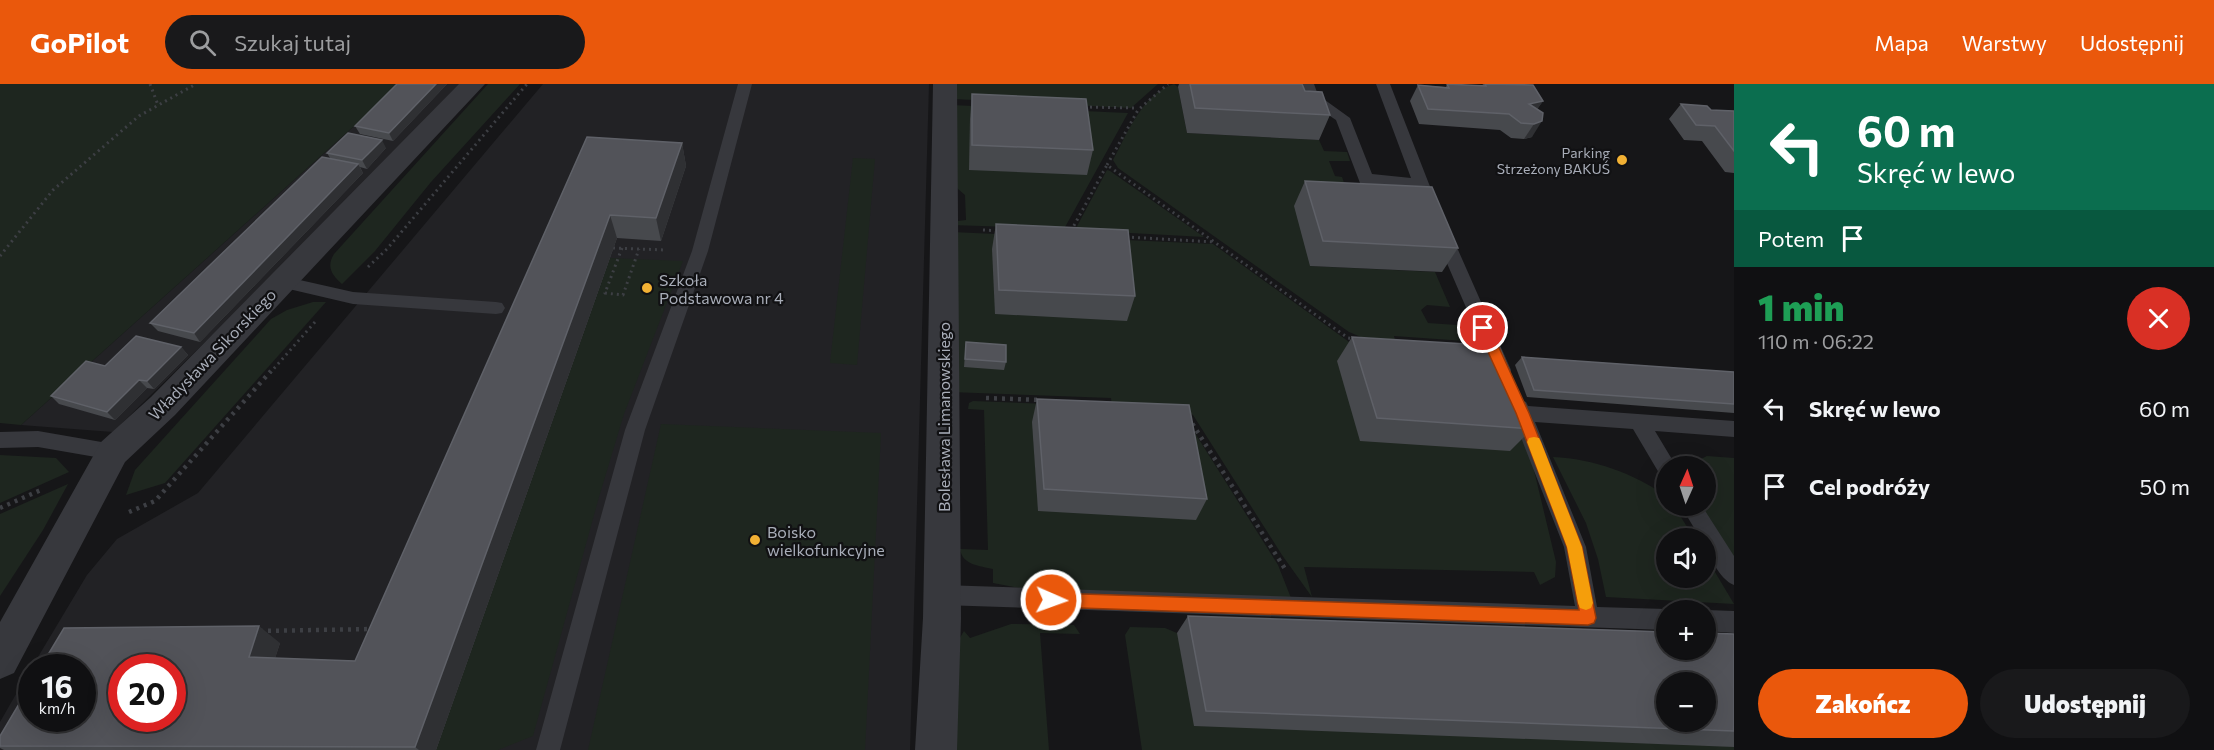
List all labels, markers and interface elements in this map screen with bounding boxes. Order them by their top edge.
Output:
search box [165,15,585,69]
text: GoPilot [30,25,129,59]
icon: search [186,26,219,59]
text: Szukaj tutaj [234,29,351,56]
text: Mapa [1875,30,1929,55]
text: Warstwy [1962,30,2047,55]
text: Udostępnij [2080,30,2184,55]
text: 60 m [1857,104,1956,156]
icon: left [1758,108,1836,186]
place label: Parking Strzeżony BAKUŚ [1497,144,1610,177]
marker: Parking Strzeżony BAKUŚ [1615,153,1629,167]
text: Skręć w lewo [1857,156,2015,189]
icon: arrive [1836,222,1869,255]
text: Potem [1758,225,1824,252]
place label: Szkoła Podstawowa nr 4 [659,270,784,307]
marker: Szkoła Podstawowa nr 4 [640,281,654,295]
street label: Władysława Sikorskiego [144,284,280,424]
text: 1 min [1758,284,1844,328]
button: close [2127,287,2190,350]
pin [1457,302,1508,353]
icon: arrive [1466,311,1499,344]
street label: Bolesława Limanowskiego [934,322,953,512]
text: 110 m · 06:22 [1758,329,1874,353]
icon: left [1758,392,1791,425]
text: Skręć w lewo [1809,395,1941,422]
text: 60 m [2139,395,2190,422]
north arrow [1656,456,1716,516]
map controls [1656,456,1716,732]
icon: arrive [1758,470,1791,503]
text: Cel podróży [1809,473,1930,500]
text: 50 m [2140,473,2190,500]
place label: Boisko wielkofunkcyjne [767,522,885,559]
button: sound [1656,528,1716,588]
marker: Boisko wielkofunkcyjne [748,533,762,547]
position arrow [1019,568,1083,632]
button: + [1656,600,1716,660]
speed limit sign: 20 [108,654,186,732]
text: 16 [41,667,73,704]
button: Zakończ [1758,669,1968,738]
button: Udostępnij [1980,669,2190,738]
button: − [1656,672,1716,732]
text: km/h [39,699,75,717]

